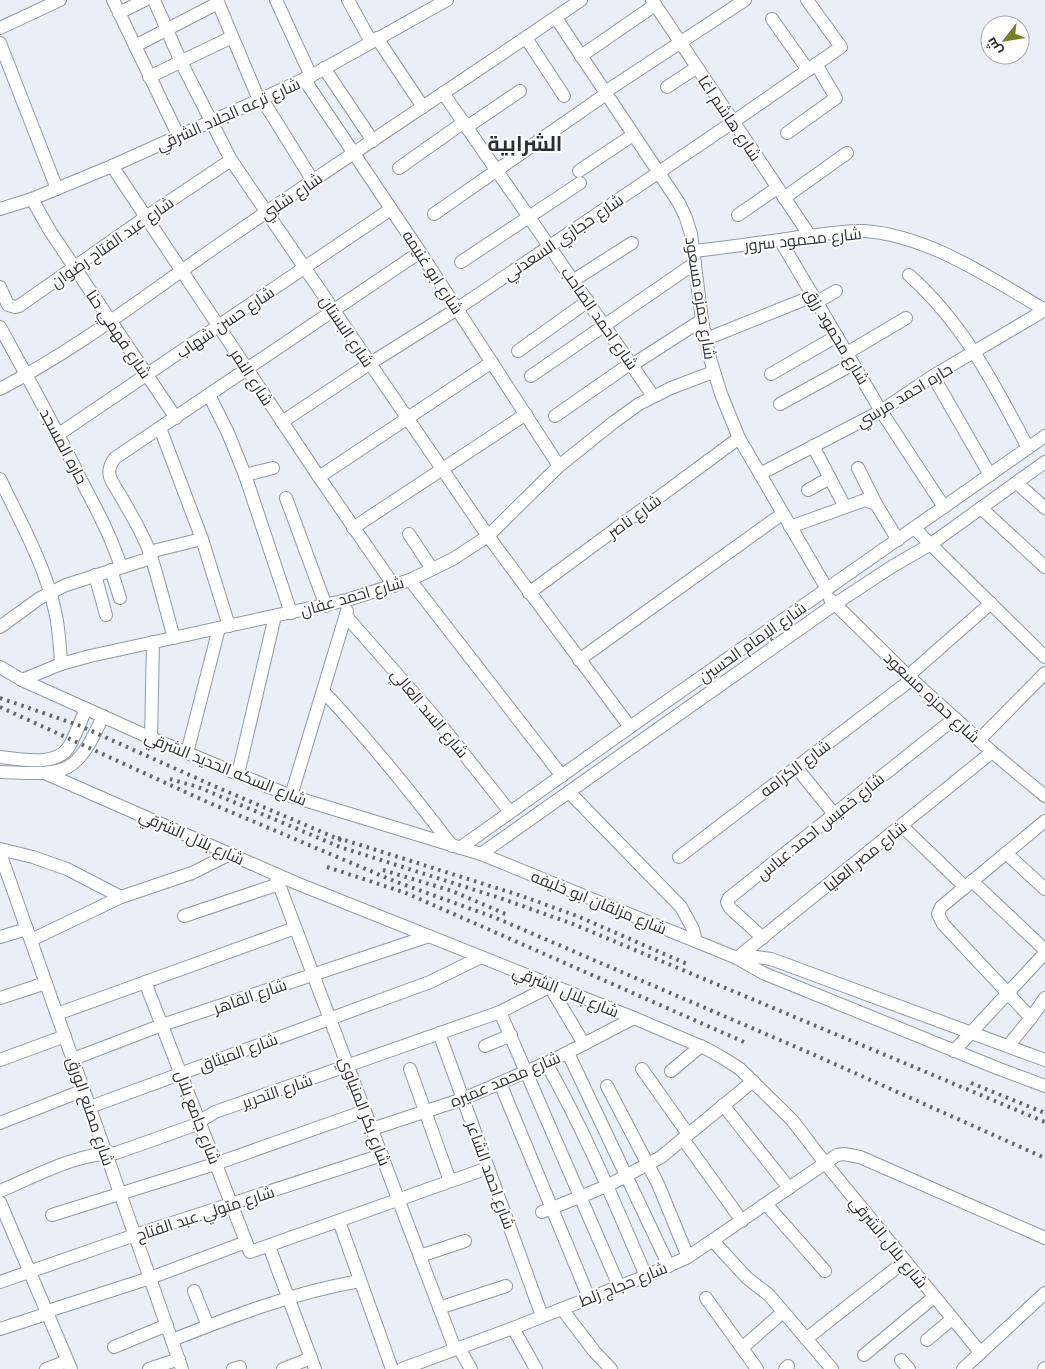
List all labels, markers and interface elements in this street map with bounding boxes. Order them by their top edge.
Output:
north arrow [980,15,1030,65]
text: ش [981,34,1006,59]
street label: شارع هاشم اغا [692,71,766,166]
street label: شارع ترعه الجلاد الشرقي [153,73,305,158]
district label: الشرابية [488,130,562,157]
street label: شارع شلبي [256,168,328,227]
street label: شارع حجازي السعدني [499,189,629,288]
street label: شارع عبد الفتاح رضوان [47,192,178,294]
street label: شارع محمود سرور [742,223,863,257]
street label: شارع ابو غنيمه [397,226,468,319]
street label: شارع حمزه مسعود [679,235,721,361]
street label: شارع احمد الصاحب [555,263,643,374]
street label: شارع حسن شهاب [172,282,279,364]
street label: شارع محمود رزق [799,284,874,389]
street label: شارع فهمي حنا [79,286,156,384]
street label: شارع البستان [314,291,378,372]
street label: شارع النمر [224,344,278,410]
street label: حاره احمد مرسي [852,358,957,434]
street label: حاره المسجد [36,405,92,487]
street label: شارع ناصر [602,490,666,544]
street label: شارع احمد عفان [298,572,407,622]
street label: شارع الإمام الحسين [694,597,811,688]
street label: شارع حمزه مسعود [878,647,984,748]
street label: شارع السد العالي [384,664,473,764]
street label: شارع السكه الحديد الشرقي [140,726,310,813]
street label: شارع الكرامه [756,735,835,803]
street label: شارع خميس احمد عباس [752,768,889,885]
street label: شارع بلال الشرقي [135,805,248,873]
street label: شارع مصر العليا [820,817,912,897]
street label: شارع مزلقان ابو خليفه [528,866,670,940]
street label: شارع بلال الشرقي [508,961,622,1025]
street label: شارع القاهر [210,974,290,1020]
street label: شارع الميثاق [196,1028,281,1077]
street label: شارع محمد عميره [447,1047,564,1113]
street label: شارع بكر المنياوي [331,1053,395,1170]
street label: شارع مصنع الورق [61,1054,119,1169]
street label: شارع جامع بلال [169,1067,225,1168]
street label: شارع التحرير [238,1070,316,1115]
street label: شارع احمد الشاعر [460,1117,520,1232]
street label: شارع متولي عبد الفتاح [133,1181,278,1249]
street label: شارع بلال الشرقي [843,1192,932,1295]
street label: شارع حجاج زلط [576,1257,671,1313]

